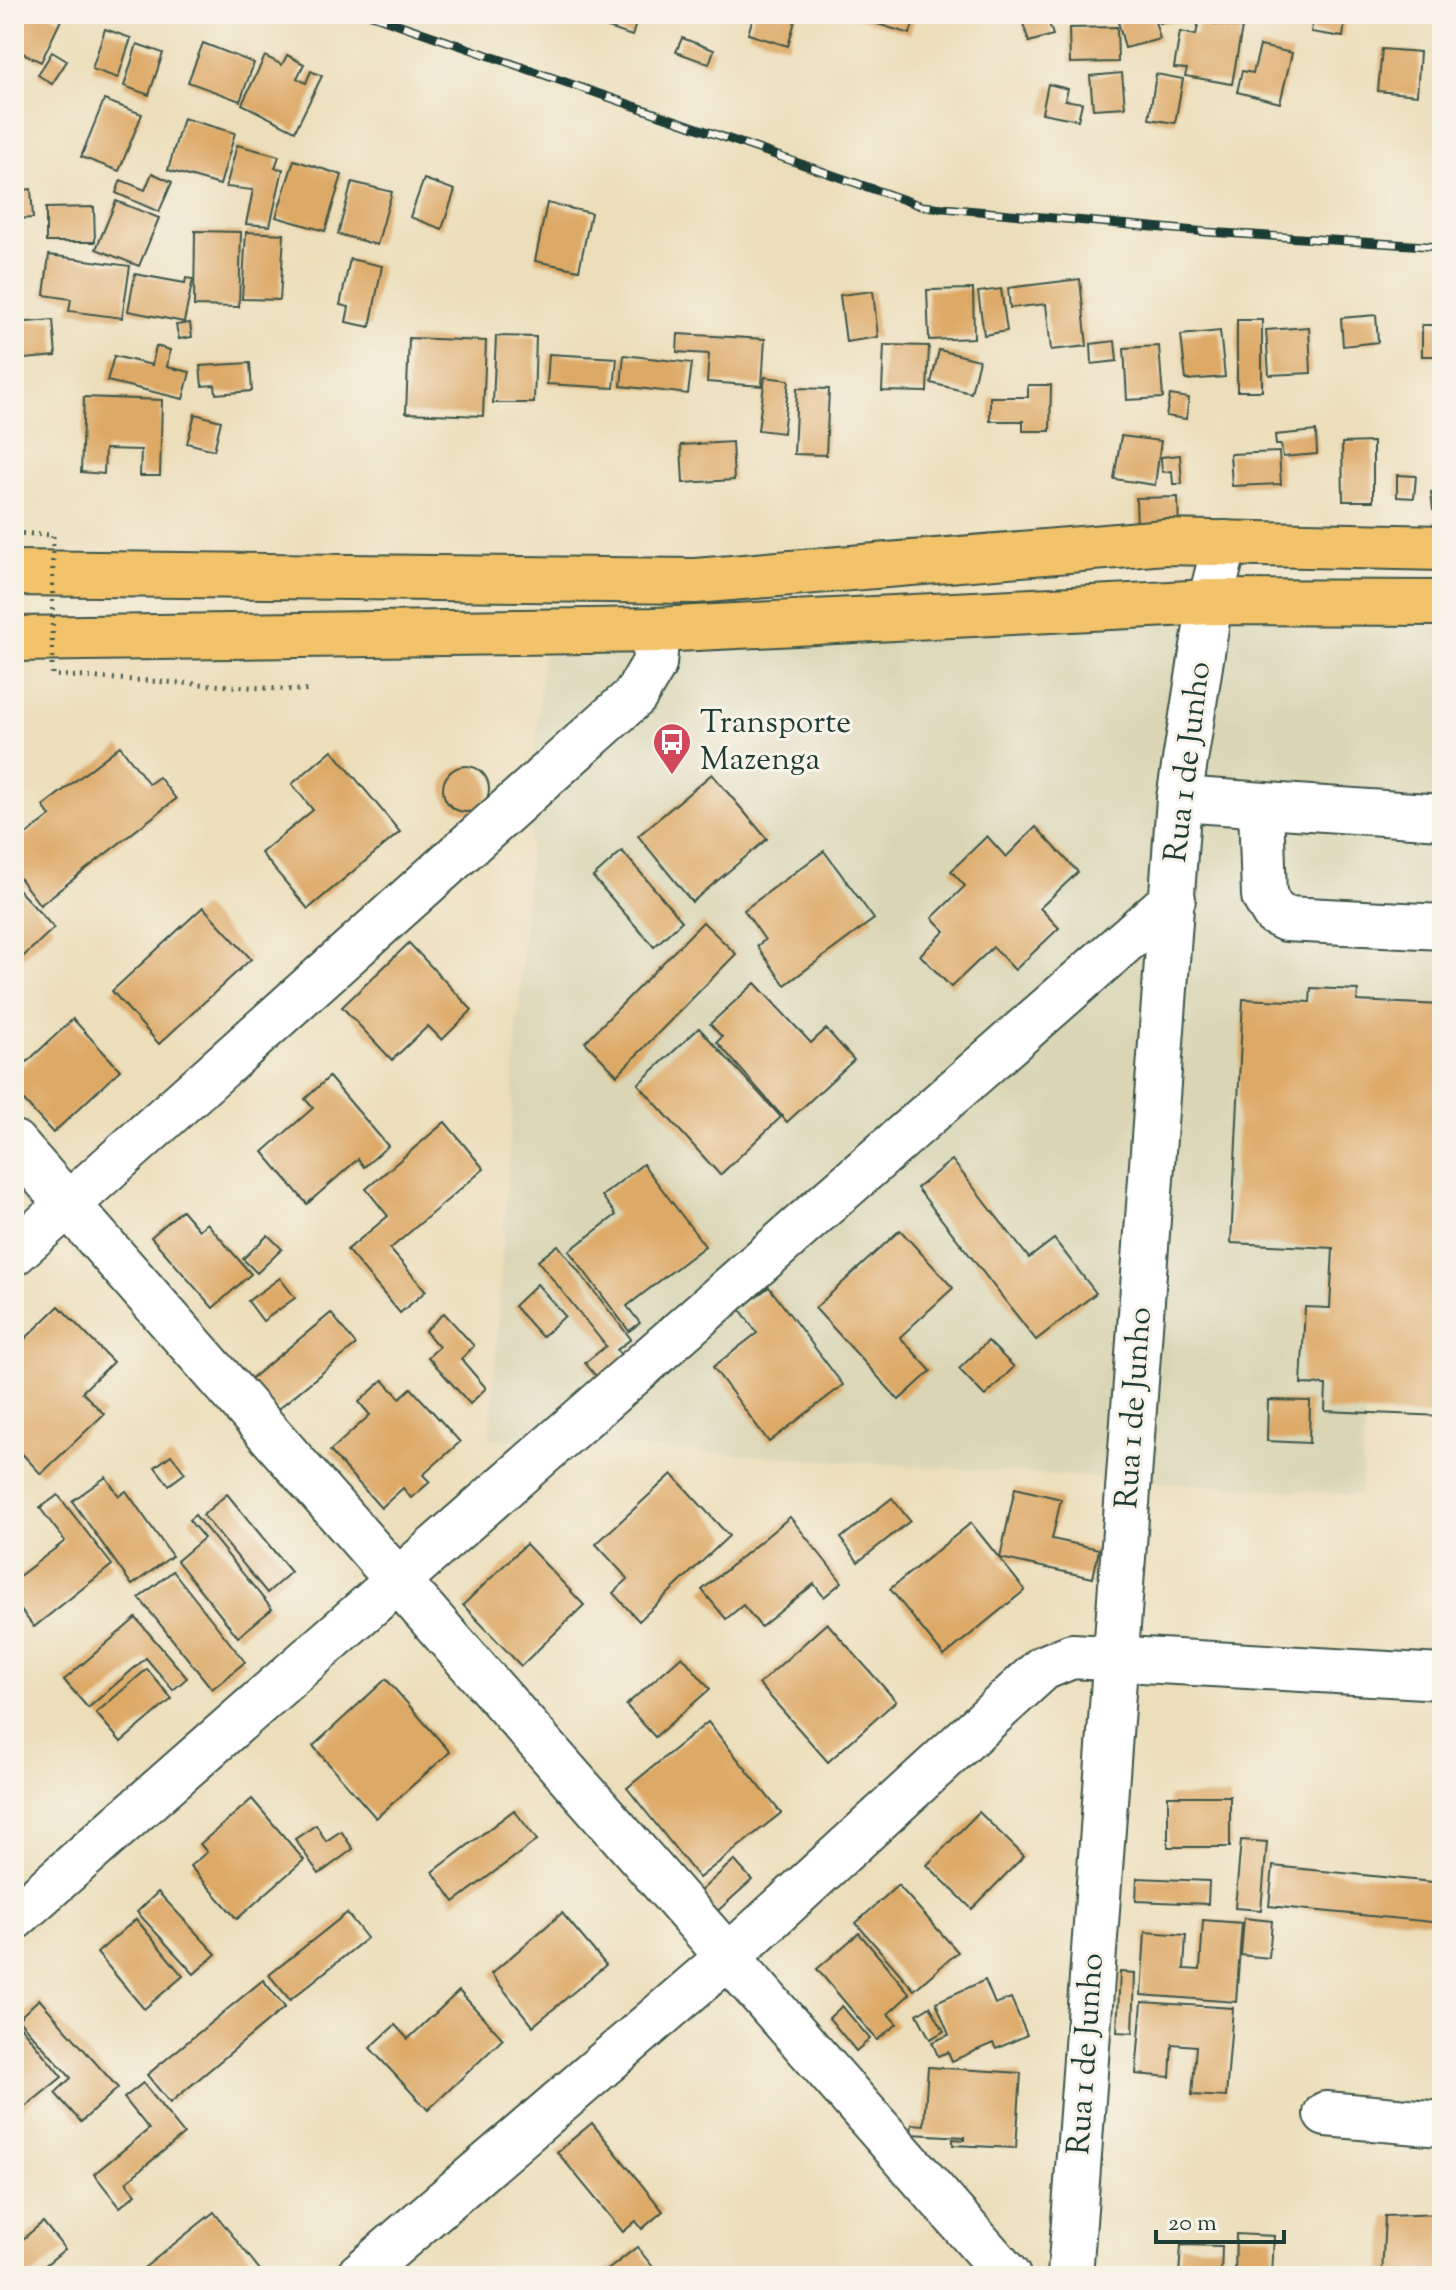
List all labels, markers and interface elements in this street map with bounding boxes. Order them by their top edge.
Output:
street label: Rua 1 de Junho [1154,659,1224,865]
place label: Transporte Mazenga [700,701,851,784]
bus stop icon: Transporte Mazenga [651,721,693,776]
street label: Rua 1 de Junho [1105,1306,1165,1510]
street label: Rua 1 de Junho [1057,1952,1117,2156]
scale bar [1156,2194,1284,2244]
text: 20 m [1168,2207,1217,2241]

